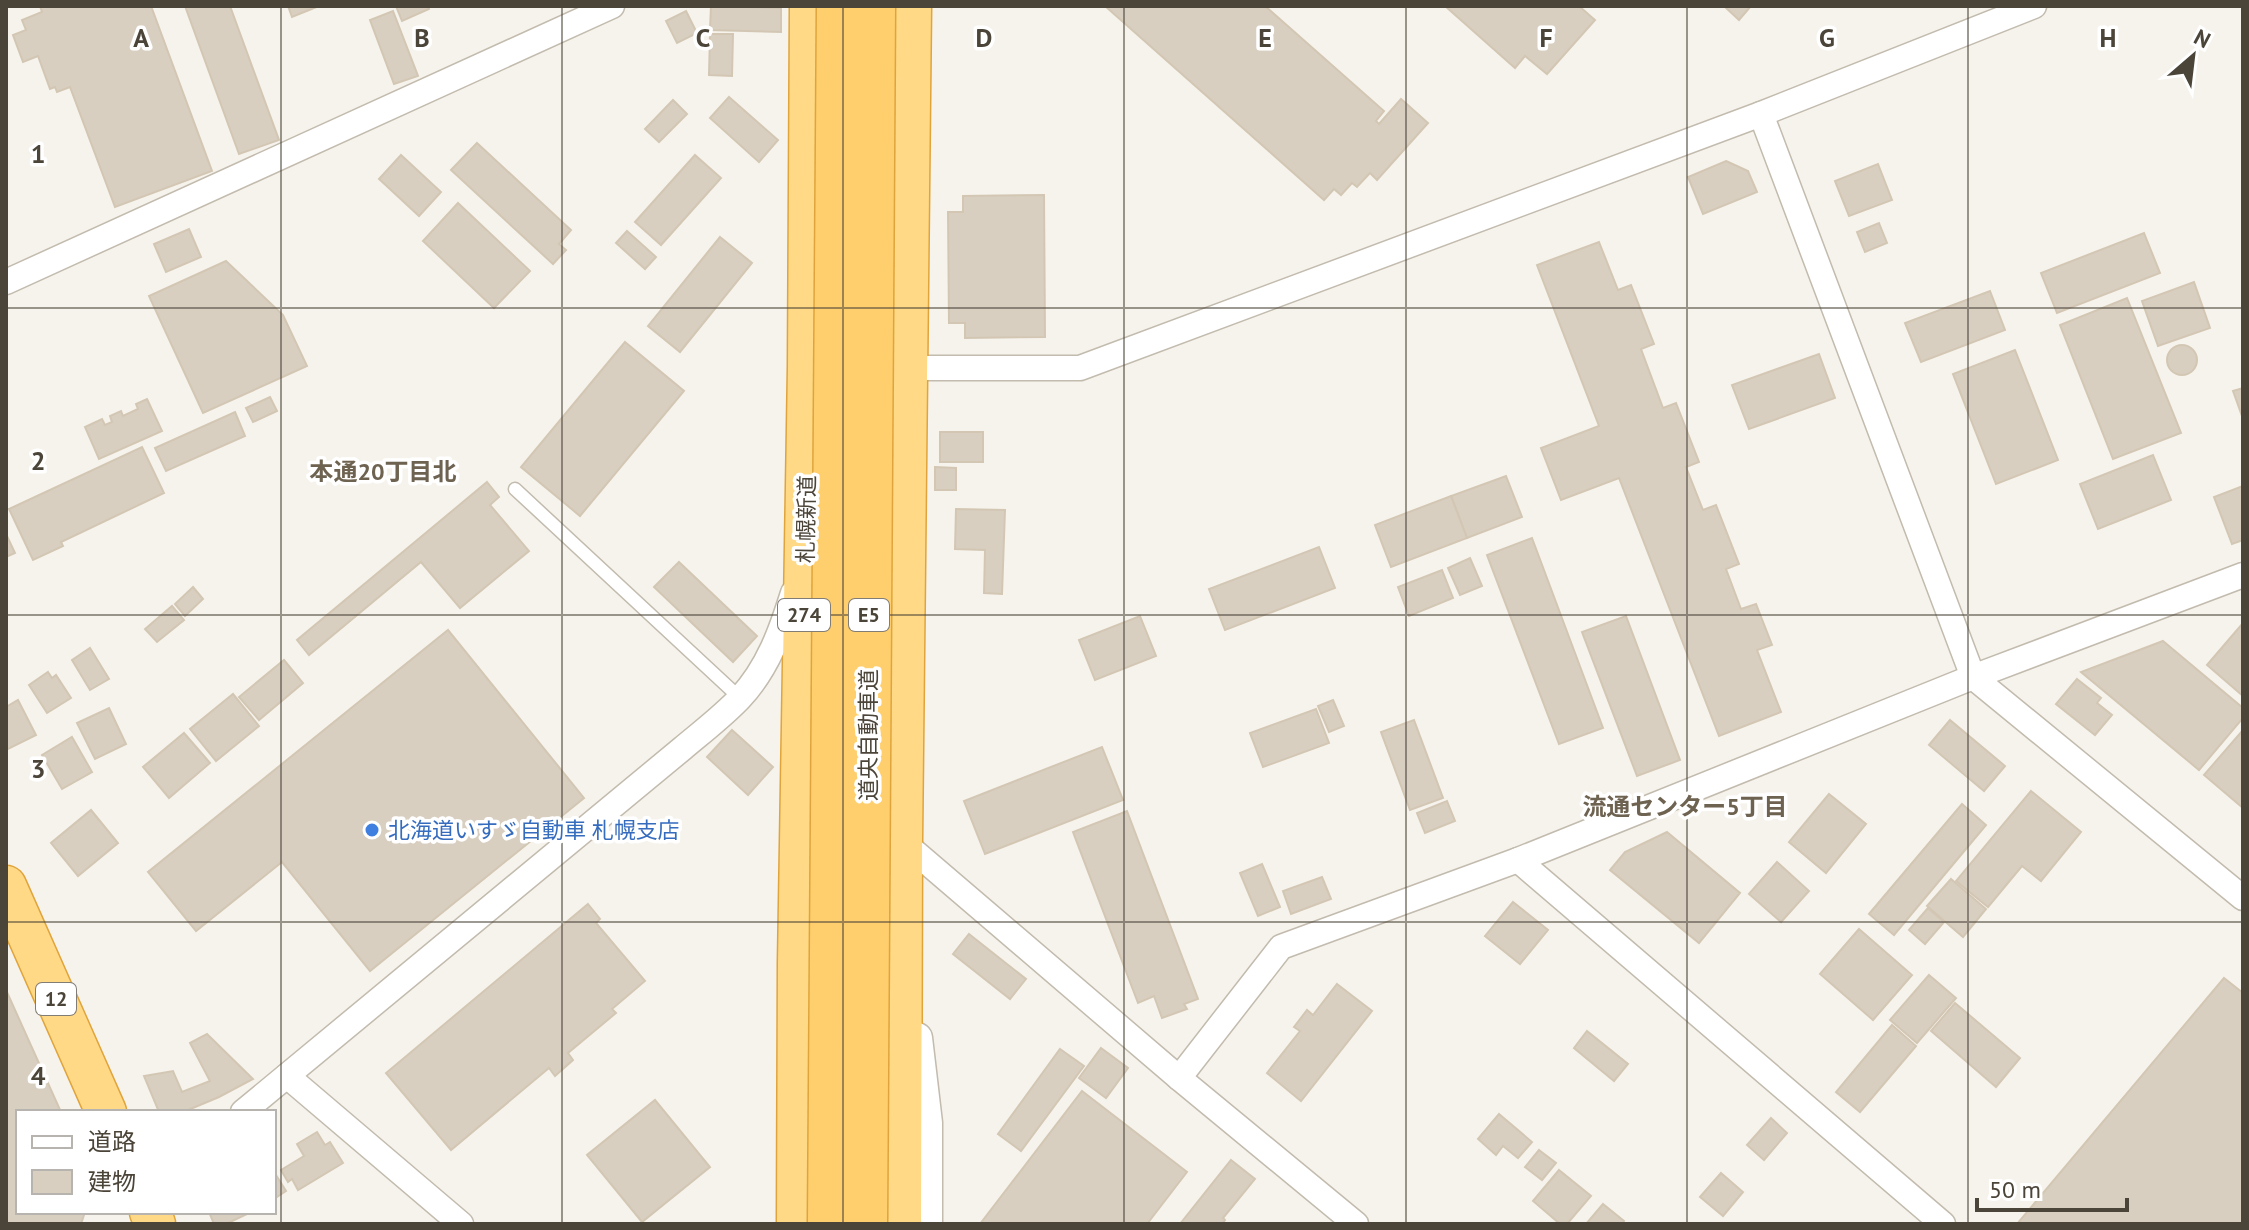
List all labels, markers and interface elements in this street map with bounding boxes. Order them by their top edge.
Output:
north arrow [2153,16,2233,96]
text: A [133,21,149,54]
text: B [414,21,430,54]
text: C [696,21,710,54]
text: D [976,21,992,54]
text: E [1258,21,1272,54]
text: F [1539,21,1553,54]
text: G [1819,21,1835,54]
text: H [2100,21,2116,54]
text: N [2189,23,2215,54]
text: 1 [31,137,45,170]
text: 2 [31,444,45,477]
district label: 本通20丁目北 [309,456,457,487]
street label: 札幌新道 [791,475,821,563]
road number: 274 [778,599,830,631]
road number: E5 [849,599,889,631]
street label: 道央自動車道 [854,669,882,801]
text: 3 [31,752,45,785]
district label: 流通センター5丁目 [1582,791,1788,822]
place label: 北海道いすゞ自動車 札幌支店 [388,816,680,844]
marker: 北海道いすゞ自動車 札幌支店 [363,821,381,839]
road number: 12 [36,983,76,1015]
text: 4 [31,1059,46,1092]
legend [16,1110,276,1214]
text: 道路 [88,1126,136,1157]
scale bar [1977,1162,2127,1212]
text: 建物 [88,1166,136,1197]
text: 50 m [1989,1174,2041,1205]

